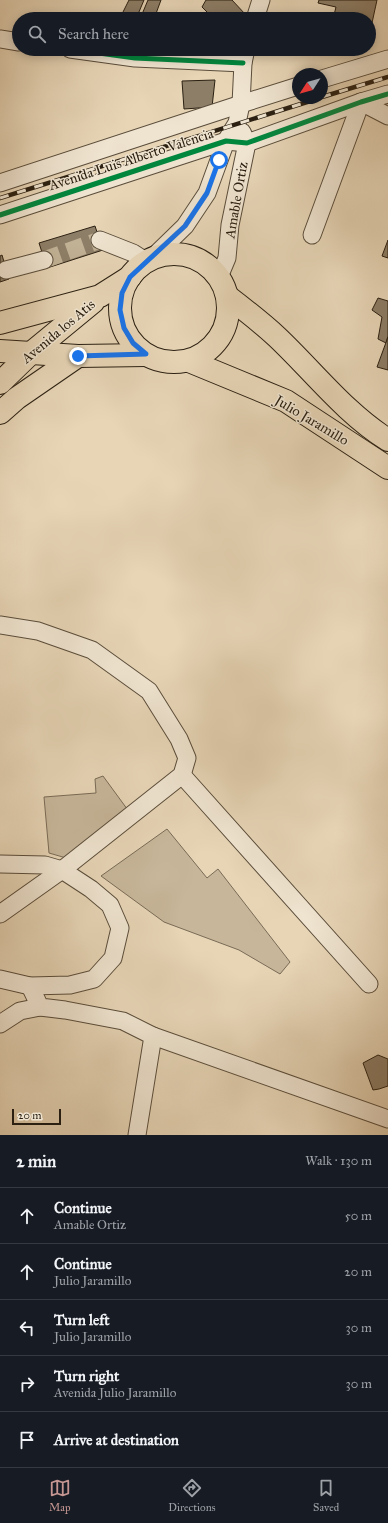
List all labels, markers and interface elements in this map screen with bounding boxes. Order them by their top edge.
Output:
search box [12,12,376,56]
icon: search [26,23,48,45]
text: Search here [58,25,129,43]
north arrow [292,68,328,104]
street label: Avenida Luis Alberto Valencia [46,125,216,194]
route start [210,151,228,169]
street label: Amable Ortiz [221,160,252,241]
street label: Avenida los Atis [17,296,99,368]
route end [69,347,87,365]
street label: Julio Jaramillo [269,391,352,450]
scale bar [12,1107,61,1126]
text: 20 m [18,1109,41,1122]
text: 2 min [16,1151,56,1172]
text: Walk · 130 m [305,1153,372,1169]
text: Continue [54,1199,112,1217]
icon: ahead [16,1205,38,1227]
text: 50 m [345,1208,372,1224]
text: Amable Ortiz [54,1217,126,1233]
text: Continue [54,1255,112,1273]
icon: ahead [16,1261,38,1283]
text: 20 m [344,1264,372,1280]
text: Julio Jaramillo [54,1273,131,1289]
text: Turn left [54,1311,110,1329]
icon: left [16,1317,38,1339]
text: 30 m [346,1320,372,1336]
text: Julio Jaramillo [54,1329,131,1345]
text: Turn right [54,1367,119,1385]
icon: right [16,1373,38,1395]
text: 30 m [346,1376,372,1392]
text: Avenida Julio Jaramillo [54,1385,176,1401]
icon: arrive [16,1429,38,1451]
text: Arrive at destination [54,1431,179,1449]
tab: Map [49,1477,71,1514]
tab: Directions [168,1477,216,1514]
tab: Saved [313,1477,339,1514]

